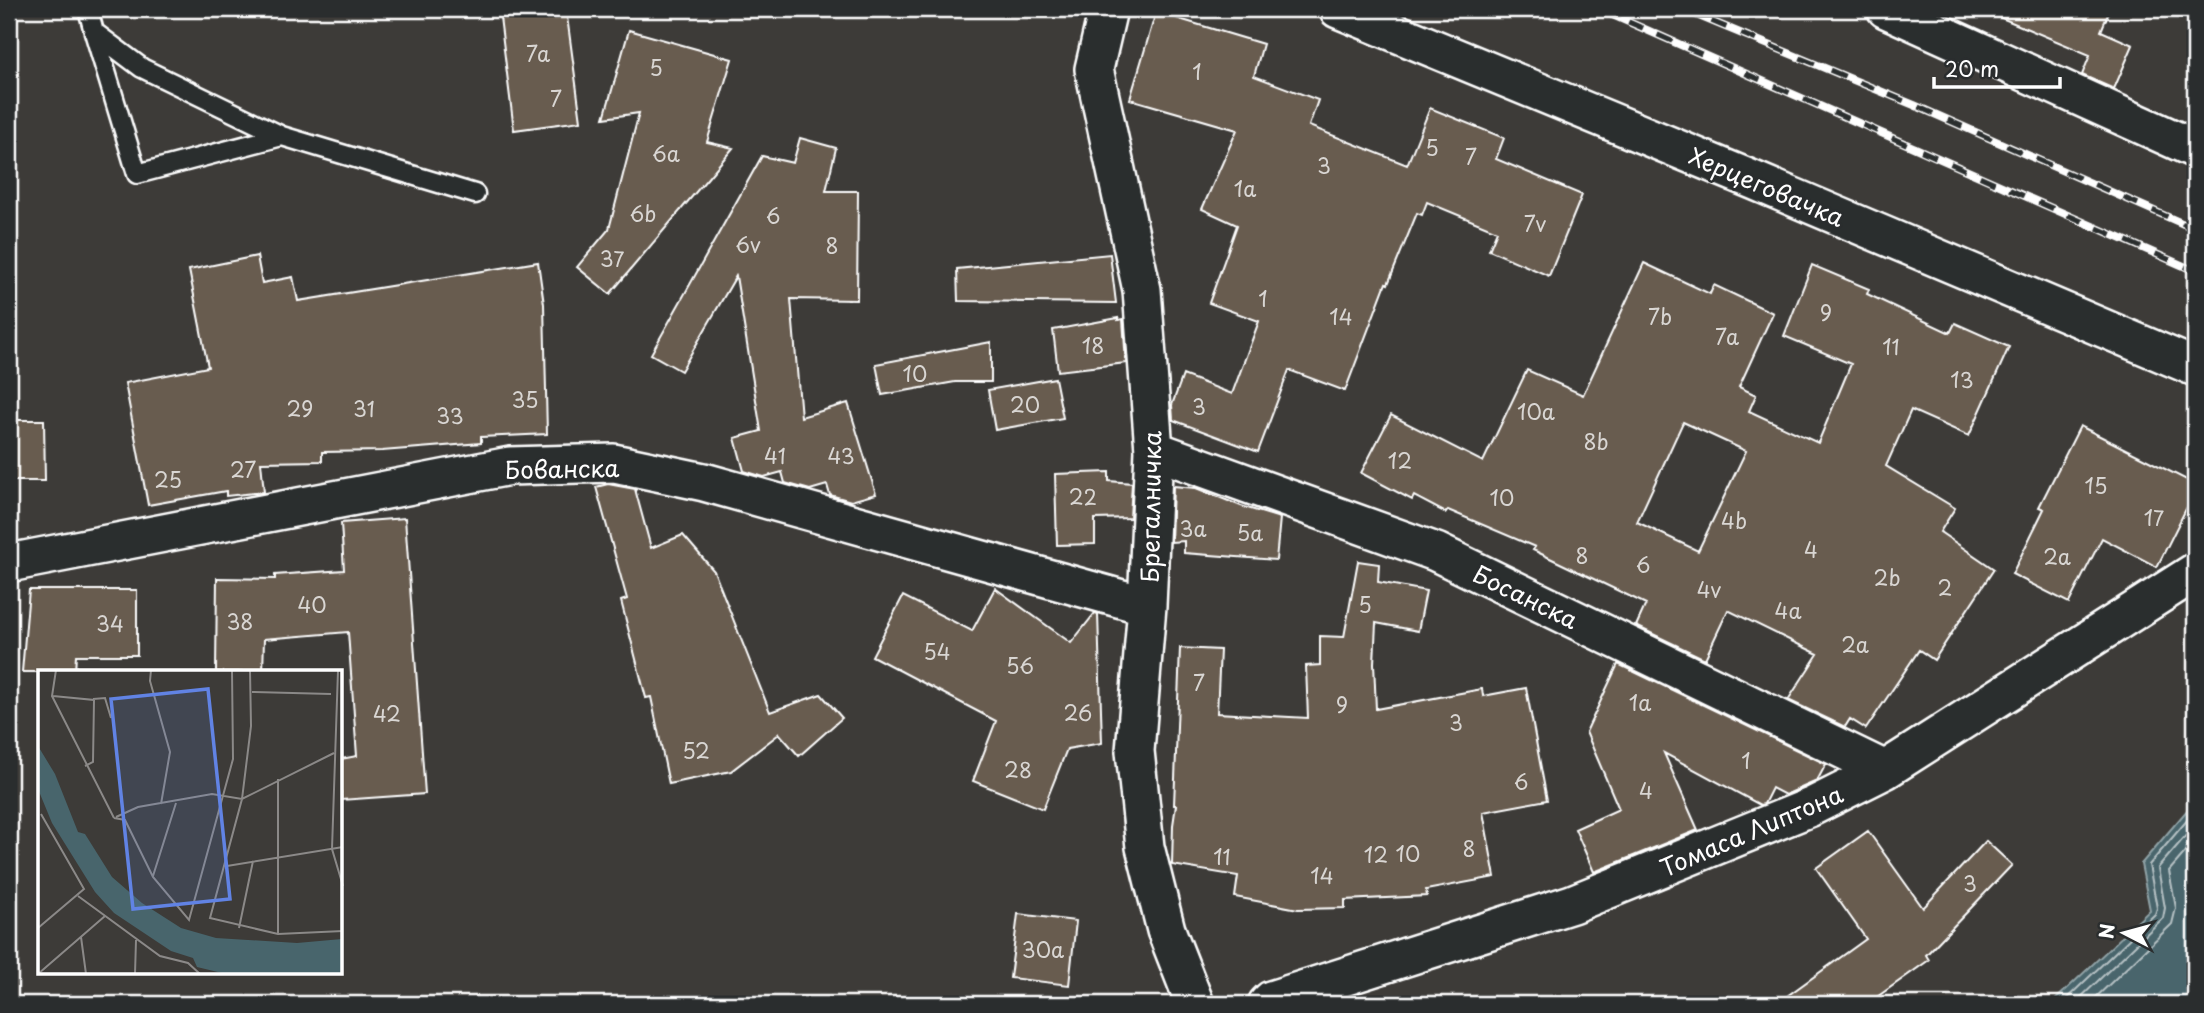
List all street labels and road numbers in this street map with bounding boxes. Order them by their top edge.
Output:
street label: Херцеговачка [1684,137,1850,235]
street label: Брегалничка [1131,430,1169,584]
street label: Бованска [504,449,620,487]
street label: Босанска [1467,555,1585,637]
street label: Томаса Липтона [1654,775,1848,885]

